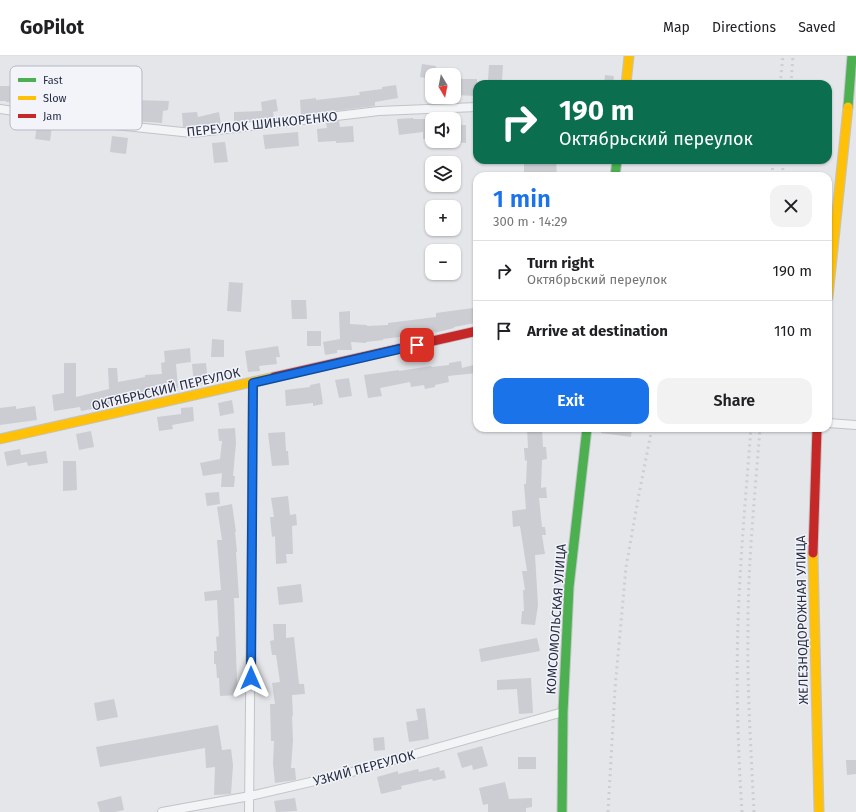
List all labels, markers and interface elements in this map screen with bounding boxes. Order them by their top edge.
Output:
text: GoPilot [20,16,84,39]
text: Map [663,19,690,36]
text: Directions [712,19,776,36]
text: Saved [798,19,836,36]
legend [10,66,142,130]
north arrow [425,68,461,104]
map controls [425,68,461,280]
text: Fast [43,74,63,87]
text: Slow [43,92,67,105]
text: 190 m [559,94,634,127]
icon: right [493,96,545,148]
street label: ПЕРЕУЛОК ШИНКОРЕНКО [186,109,338,139]
text: Jam [43,110,62,123]
button: sound [425,112,461,148]
text: Октябрьский переулок [559,128,753,150]
button: layers [425,156,461,192]
text: 1 min [493,185,551,213]
button: close [770,185,812,227]
button: + [425,200,461,236]
text: 300 m · 14:29 [493,214,567,229]
button: − [425,244,461,280]
text: Turn right [527,254,594,272]
icon: right [493,260,515,282]
text: 190 m [772,262,812,280]
text: Октябрьский переулок [527,272,667,287]
icon: arrive [493,320,515,342]
text: Arrive at destination [527,322,668,340]
text: 110 m [774,322,812,340]
pin [400,328,434,362]
icon: arrive [406,334,428,356]
street label: ОКТЯБРЬСКИЙ ПЕРЕУЛОК [90,365,242,413]
button: Exit [493,378,649,424]
button: Share [657,378,812,424]
street label: ЖЕЛЕЗНОДОРОЖНАЯ УЛИЦА [793,535,811,705]
street label: КОМСОМОЛЬСКАЯ УЛИЦА [543,543,569,695]
position arrow [230,657,272,699]
street label: УЗКИЙ ПЕРЕУЛОК [312,747,417,789]

